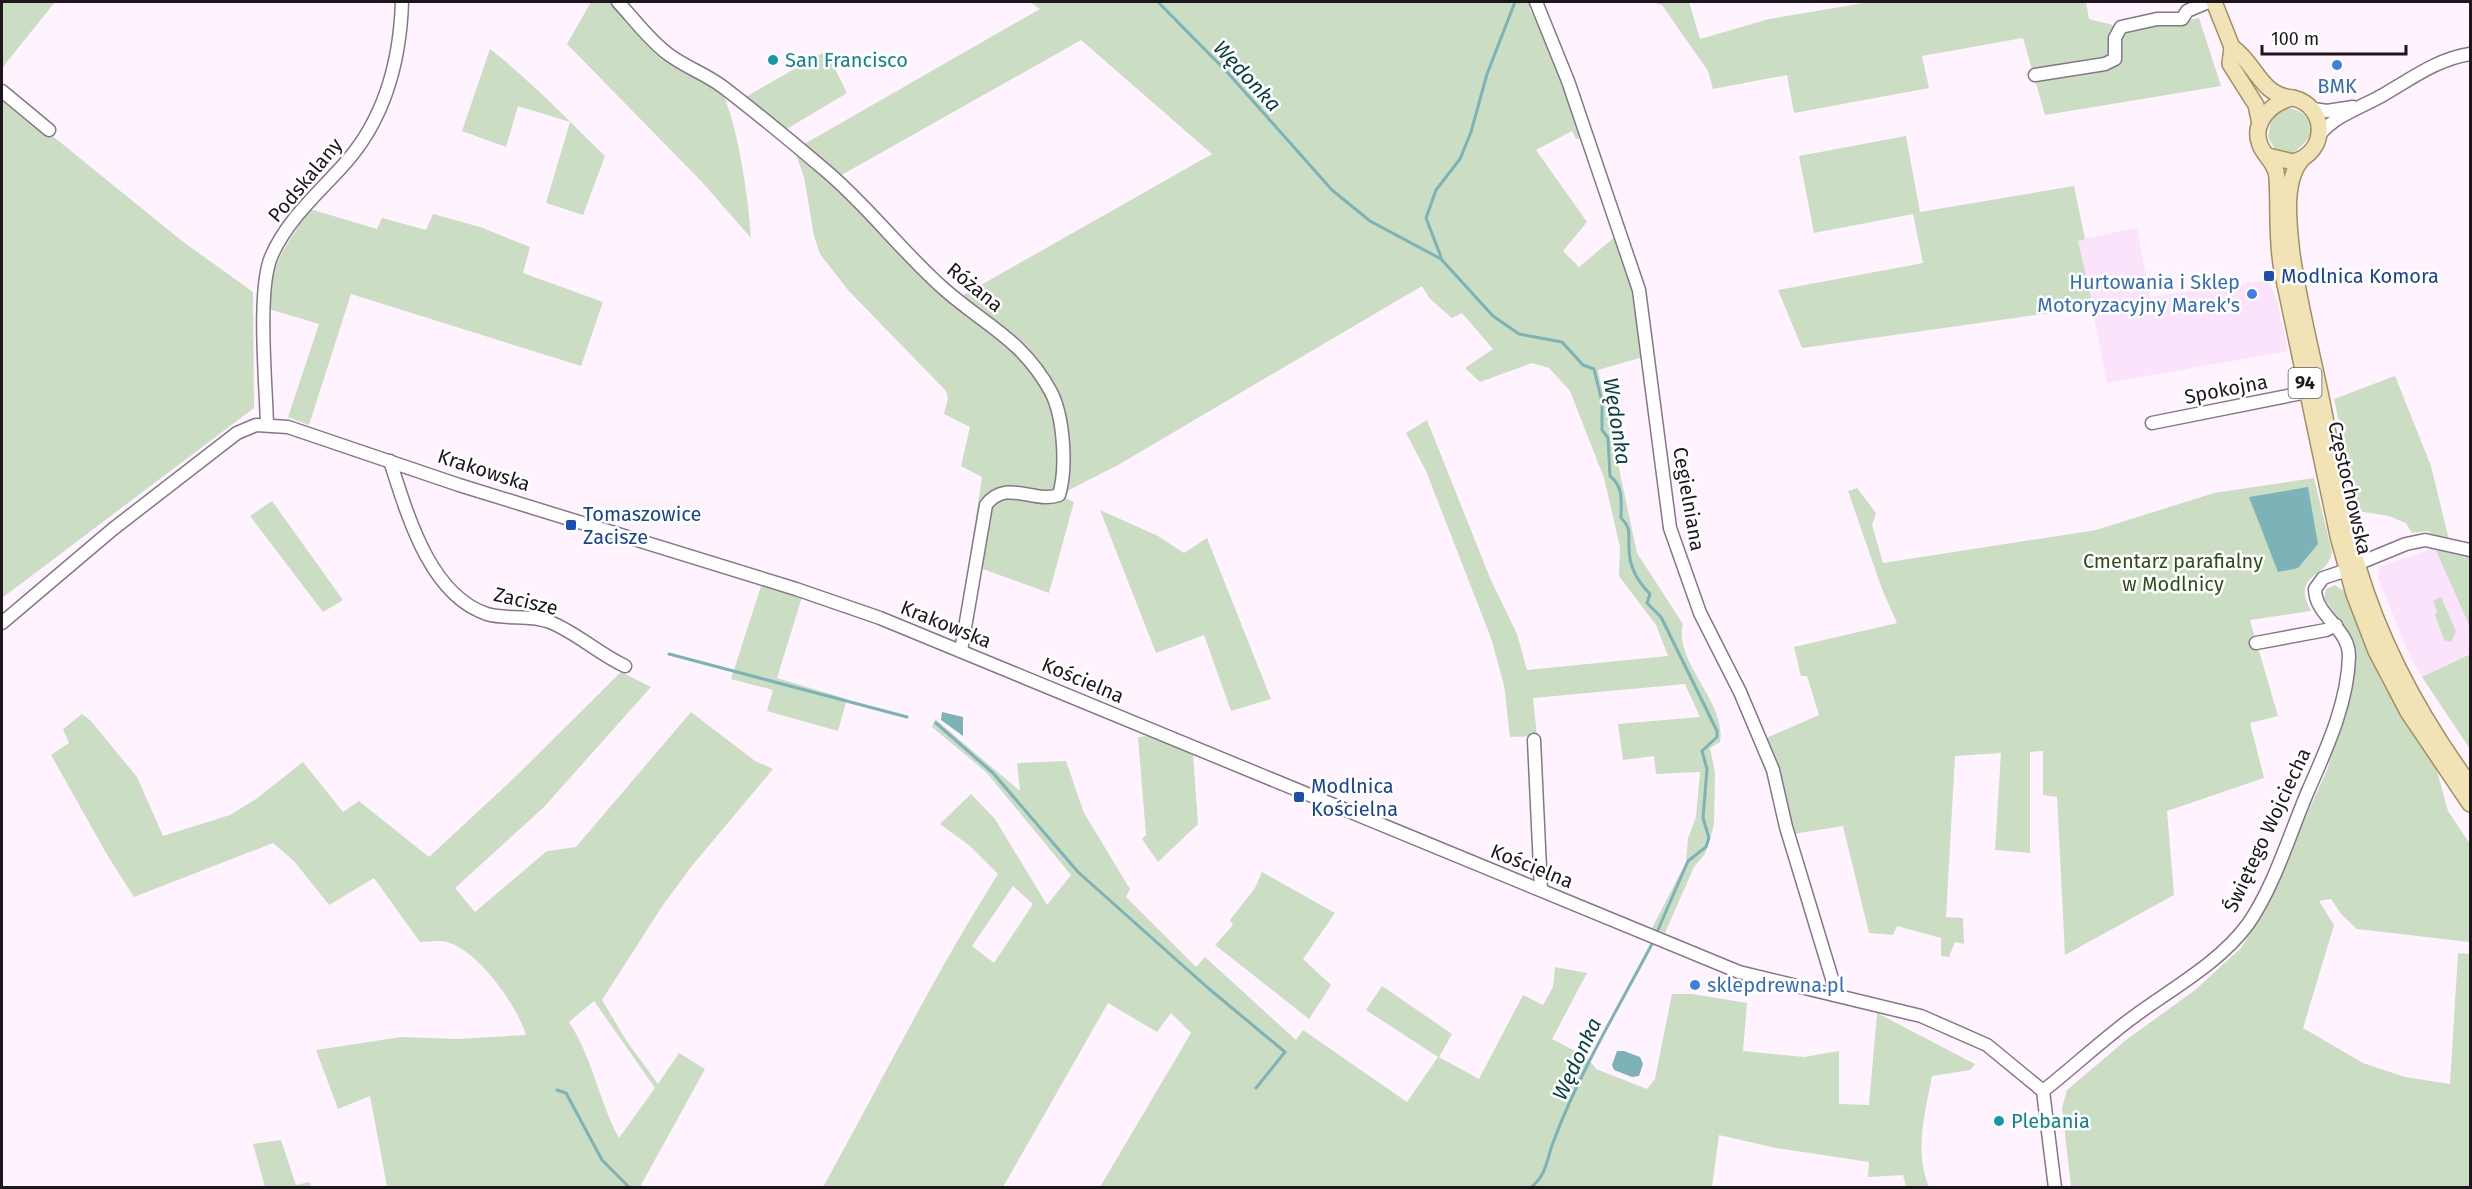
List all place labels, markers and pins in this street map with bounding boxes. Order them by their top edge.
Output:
place label: San Francisco [785,48,908,72]
marker: San Francisco [766,53,780,67]
marker: BMK [2330,58,2344,72]
place label: BMK [2317,74,2357,98]
place label: Modlnica Komora [2281,264,2439,288]
marker: Modlnica Komora [2262,269,2276,283]
place label: Hurtowania i Sklep Motoryzacyjny Marek's [2037,270,2240,317]
marker: Hurtowania i Sklep Motoryzacyjny Marek's [2245,287,2259,301]
place label: Tomaszowice Zacisze [583,502,701,549]
marker: Tomaszowice Zacisze [564,518,578,532]
place label: Modlnica Kościelna [1311,774,1398,821]
marker: Modlnica Kościelna [1292,790,1306,804]
place label: sklepdrewna.pl [1707,973,1845,997]
marker: sklepdrewna.pl [1688,978,1702,992]
place label: Plebania [2011,1109,2090,1133]
marker: Plebania [1992,1114,2006,1128]

